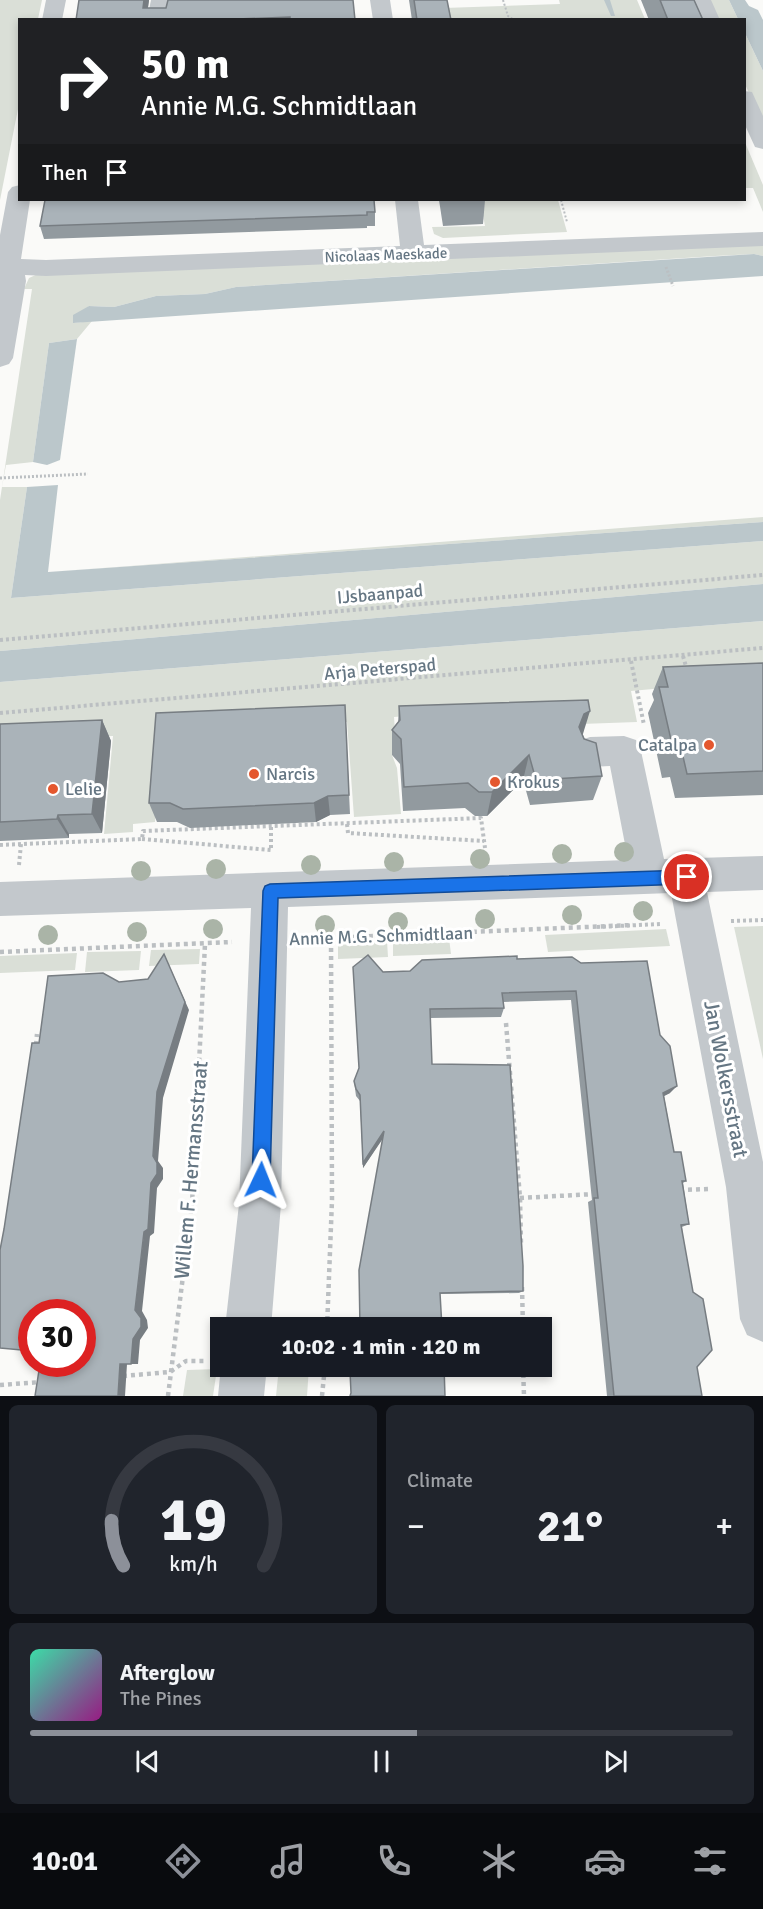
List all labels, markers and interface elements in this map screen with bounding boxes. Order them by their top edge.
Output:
text: 50 m [141,39,230,90]
icon: right [42,42,120,120]
text: Annie M.G. Schmidtlaan [141,90,417,123]
icon: arrive [100,156,133,189]
text: Then [42,159,88,186]
street label: Nicolaas Maeskade [324,244,448,266]
street label: IJsbaanpad [336,579,424,609]
street label: Arja Peterspad [323,653,437,685]
place label: Catalpa [638,734,697,756]
marker: Catalpa [702,738,716,752]
place label: Narcis [266,763,315,785]
marker: Narcis [247,767,261,781]
place label: Krokus [507,771,560,793]
marker: Krokus [488,775,502,789]
place label: Lelie [65,778,102,800]
marker: Lelie [46,782,60,796]
pin [661,851,712,902]
icon: arrive [670,860,703,893]
street label: Annie M.G. Schmidtlaan [289,922,473,950]
street label: Jan Wolkersstraat [698,998,754,1160]
street label: Willem F. Hermansstraat [168,1060,214,1280]
position arrow [229,1148,293,1212]
speed limit sign: 30 [18,1299,96,1377]
text: 10:02 · 1 min · 120 m [281,1333,481,1360]
text: Climate [407,1468,473,1493]
text: 19 [159,1481,227,1558]
text: 21° [537,1499,603,1554]
text: − [407,1506,425,1547]
text: + [715,1506,733,1547]
text: km/h [169,1552,217,1578]
text: Afterglow [120,1659,215,1686]
text: The Pines [120,1686,202,1711]
icon: previous [131,1745,164,1778]
icon: pause [365,1745,398,1778]
icon: next [599,1745,632,1778]
icon: directions [162,1840,204,1882]
icon: music [267,1840,309,1882]
icon: phone [373,1840,415,1882]
icon: climate [478,1840,520,1882]
icon: car [584,1840,626,1882]
icon: filters [689,1840,731,1882]
text: 10:01 [32,1845,98,1878]

